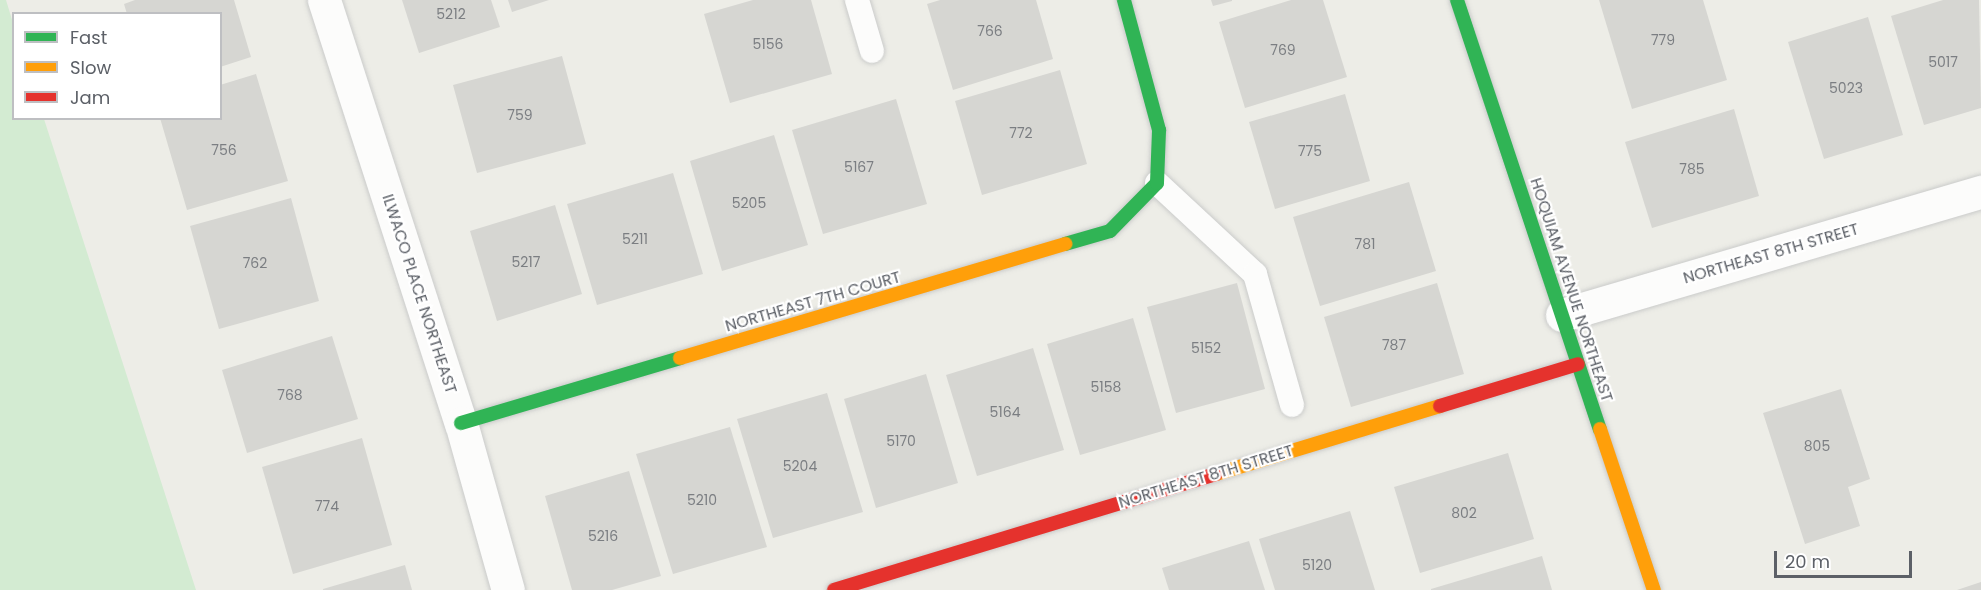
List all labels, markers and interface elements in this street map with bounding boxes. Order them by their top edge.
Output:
house number: 5212 [436,6,466,22]
legend [12,12,222,120]
house number: 766 [977,23,1003,39]
text: Fast [70,25,107,50]
house number: 779 [1651,32,1675,48]
house number: 5156 [753,36,783,52]
house number: 769 [1270,42,1296,58]
house number: 5017 [1928,54,1958,70]
text: Slow [70,55,111,80]
house number: 5023 [1829,80,1863,96]
text: Jam [70,85,110,110]
house number: 759 [507,107,533,123]
house number: 772 [1009,125,1033,141]
house number: 756 [211,142,237,158]
house number: 775 [1298,143,1322,159]
house number: 5167 [844,159,874,175]
house number: 785 [1679,161,1705,177]
street label: HOQUIAM AVENUE NORTHEAST [1526,176,1616,404]
street label: ILWACO PLACE NORTHEAST [378,192,460,396]
house number: 5205 [732,195,766,211]
street label: NORTHEAST 8TH STREET [1681,220,1861,288]
house number: 5211 [622,231,648,247]
house number: 781 [1355,236,1375,252]
house number: 5217 [512,254,540,270]
house number: 762 [243,255,267,271]
street label: NORTHEAST 7TH COURT [723,268,903,336]
house number: 787 [1382,337,1406,353]
house number: 5152 [1191,340,1221,356]
house number: 5158 [1091,379,1121,395]
house number: 768 [277,387,303,403]
house number: 5164 [990,404,1020,420]
house number: 5170 [886,433,916,449]
house number: 805 [1804,438,1830,454]
street label: NORTHEAST 8TH STREET [1116,441,1296,513]
house number: 5204 [783,458,817,474]
house number: 5210 [687,492,717,508]
house number: 774 [315,498,339,514]
house number: 802 [1451,505,1477,521]
house number: 5216 [588,528,618,544]
scale bar [1777,539,1915,577]
text: 20 m [1785,549,1830,574]
house number: 5120 [1302,557,1332,573]

